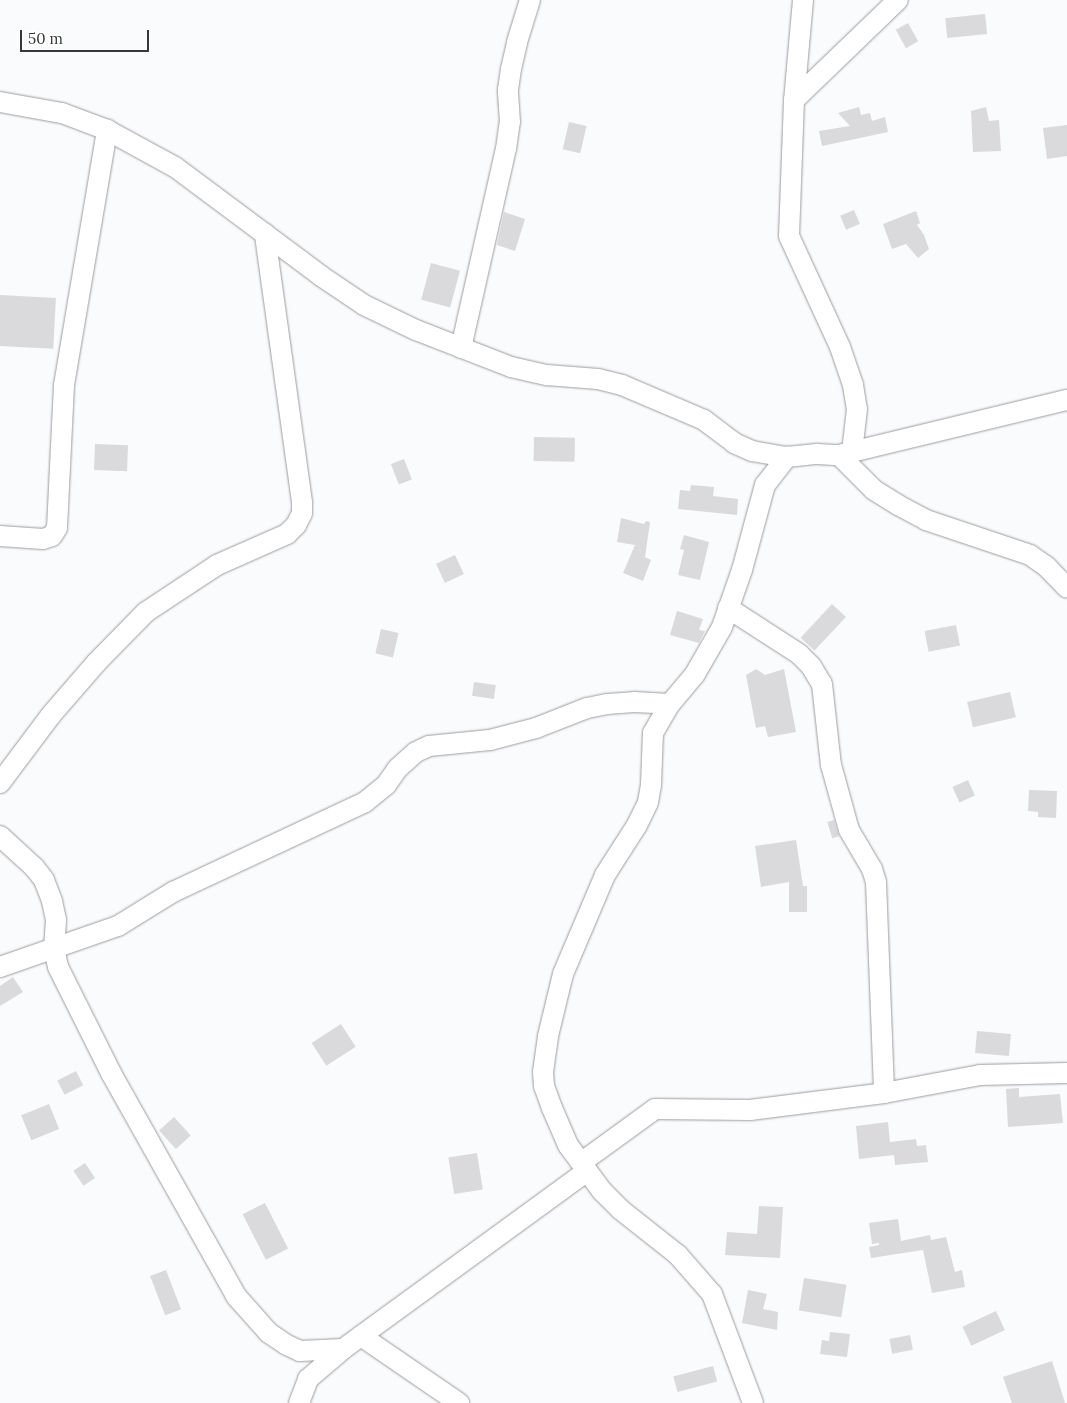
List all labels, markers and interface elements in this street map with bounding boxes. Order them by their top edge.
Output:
scale bar [22,20,151,52]
text: 50 m [28,29,63,48]

